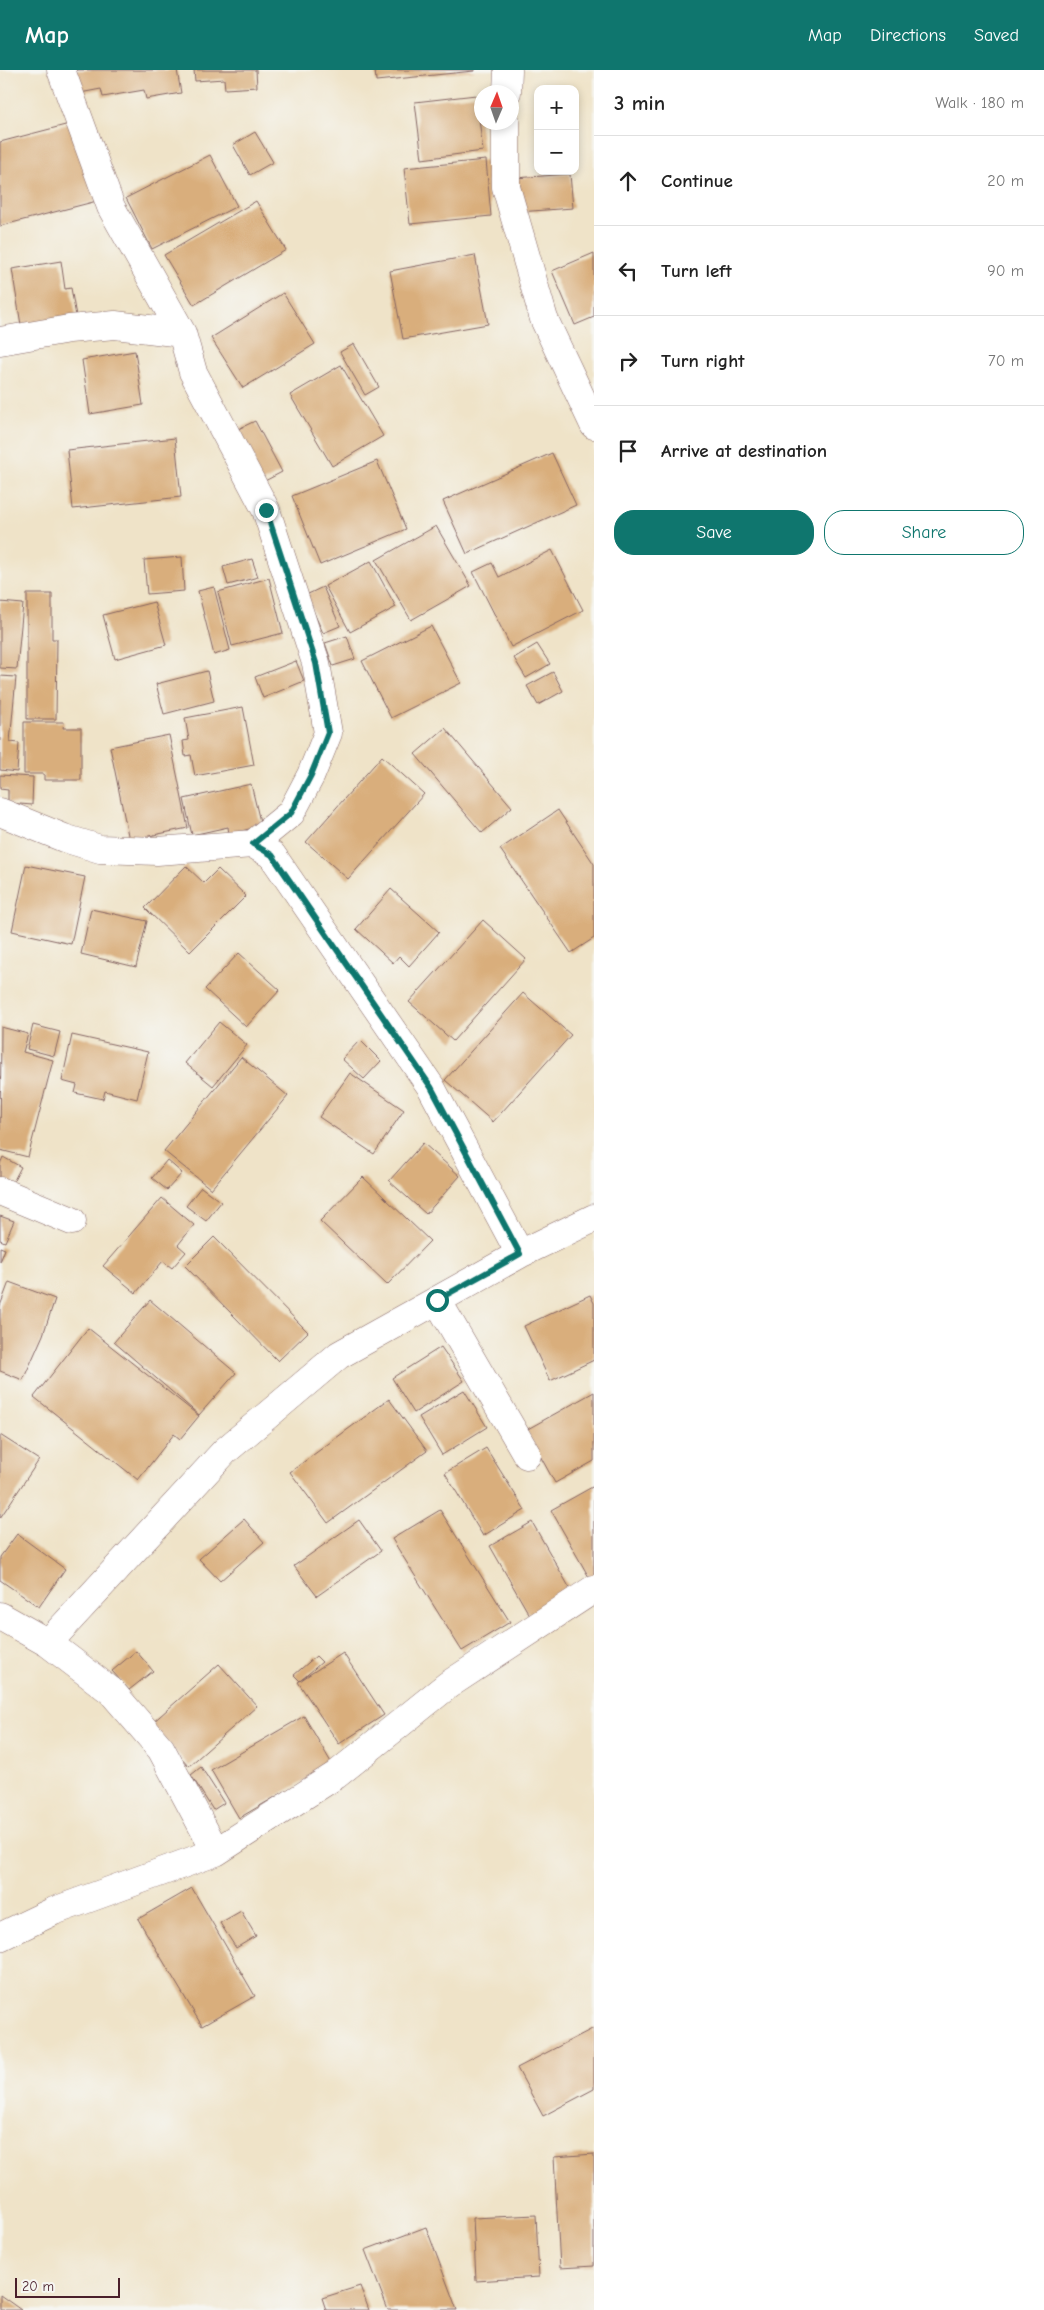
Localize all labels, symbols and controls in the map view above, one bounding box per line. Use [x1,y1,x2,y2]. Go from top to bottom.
text: Map [25,21,69,49]
text: Map [808,25,842,46]
text: Directions [870,25,946,46]
text: Saved [974,25,1019,46]
north arrow [474,85,519,130]
map controls [534,85,579,175]
button: + [534,85,579,130]
text: 3 min [614,91,665,115]
text: Walk · 180 m [935,94,1024,112]
button: − [534,130,579,175]
icon: ahead [614,167,642,195]
text: Continue [661,170,733,192]
text: 20 m [987,172,1024,190]
icon: left [614,257,642,285]
text: Turn left [661,260,732,282]
text: 90 m [987,262,1024,280]
icon: right [614,347,642,375]
text: Turn right [661,350,745,372]
text: 70 m [988,352,1024,370]
icon: arrive [614,437,642,465]
text: Arrive at destination [661,440,827,462]
route end [255,499,278,522]
button: Save [614,510,814,555]
button: Share [824,510,1024,555]
route start [426,1289,449,1312]
scale bar [15,2275,120,2298]
text: 20 m [22,2278,54,2295]

